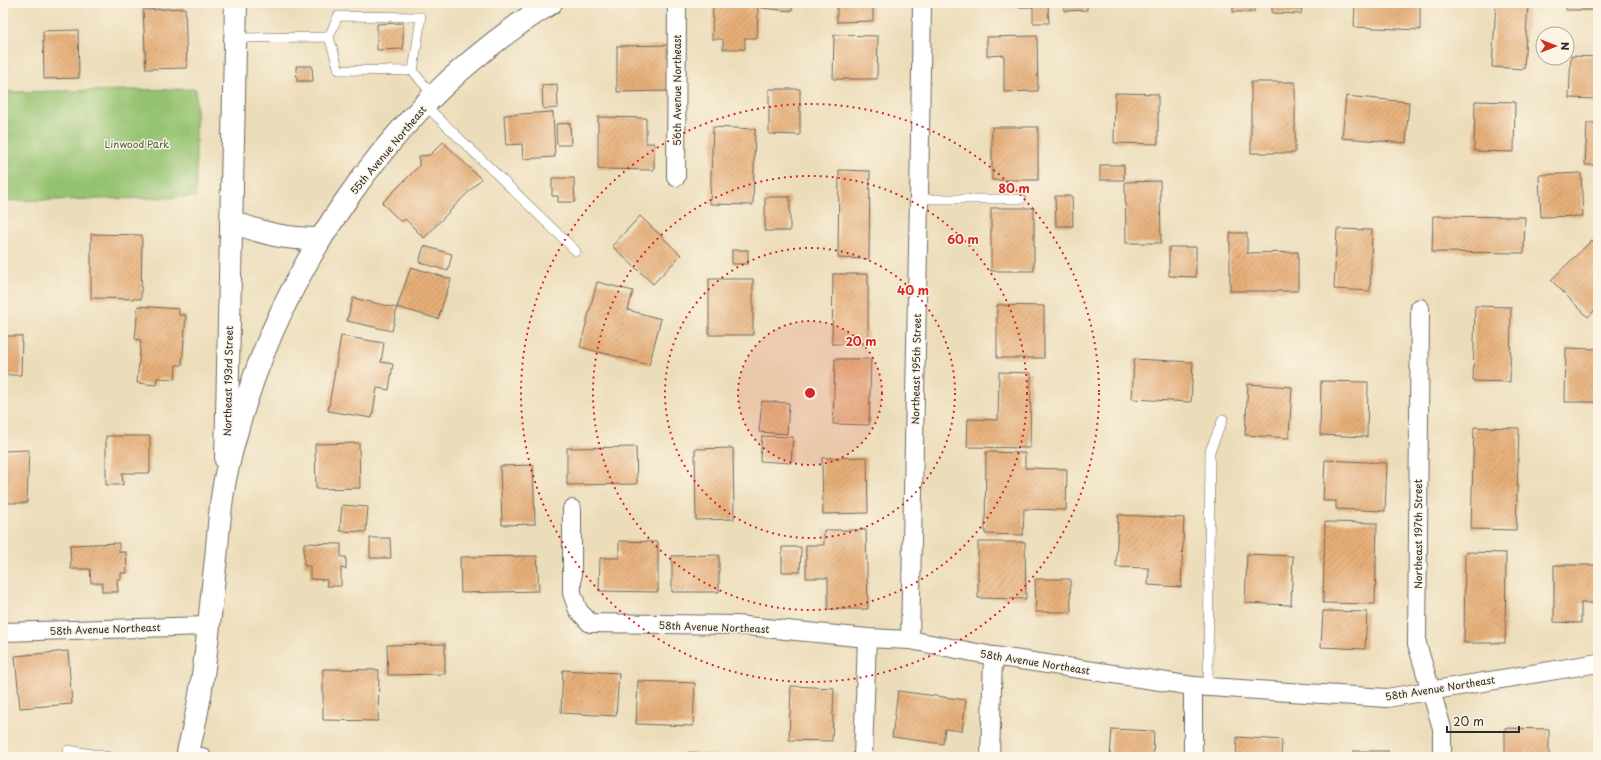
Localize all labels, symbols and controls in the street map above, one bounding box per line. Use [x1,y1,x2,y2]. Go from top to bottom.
north arrow [1535,26,1575,66]
street label: 56th Avenue Northeast [669,34,684,146]
text: N [1557,42,1574,51]
street label: 55th Avenue Northeast [346,102,429,197]
park label: Linwood Park [105,136,169,151]
text: 80 m [998,179,1030,197]
text: 60 m [947,230,979,248]
text: 40 m [897,281,929,299]
street label: Northeast 195th Street [907,313,924,425]
street label: Northeast 193rd Street [219,326,236,436]
text: 20 m [845,332,877,350]
centre of rings [803,386,817,400]
street label: Northeast 197th Street [1410,479,1425,589]
street label: 58th Avenue Northeast [658,617,770,636]
street label: 58th Avenue Northeast [49,619,161,638]
street label: 58th Avenue Northeast [979,645,1091,678]
street label: 58th Avenue Northeast [1384,671,1496,704]
scale bar [1447,708,1519,734]
text: 20 m [1453,712,1484,730]

